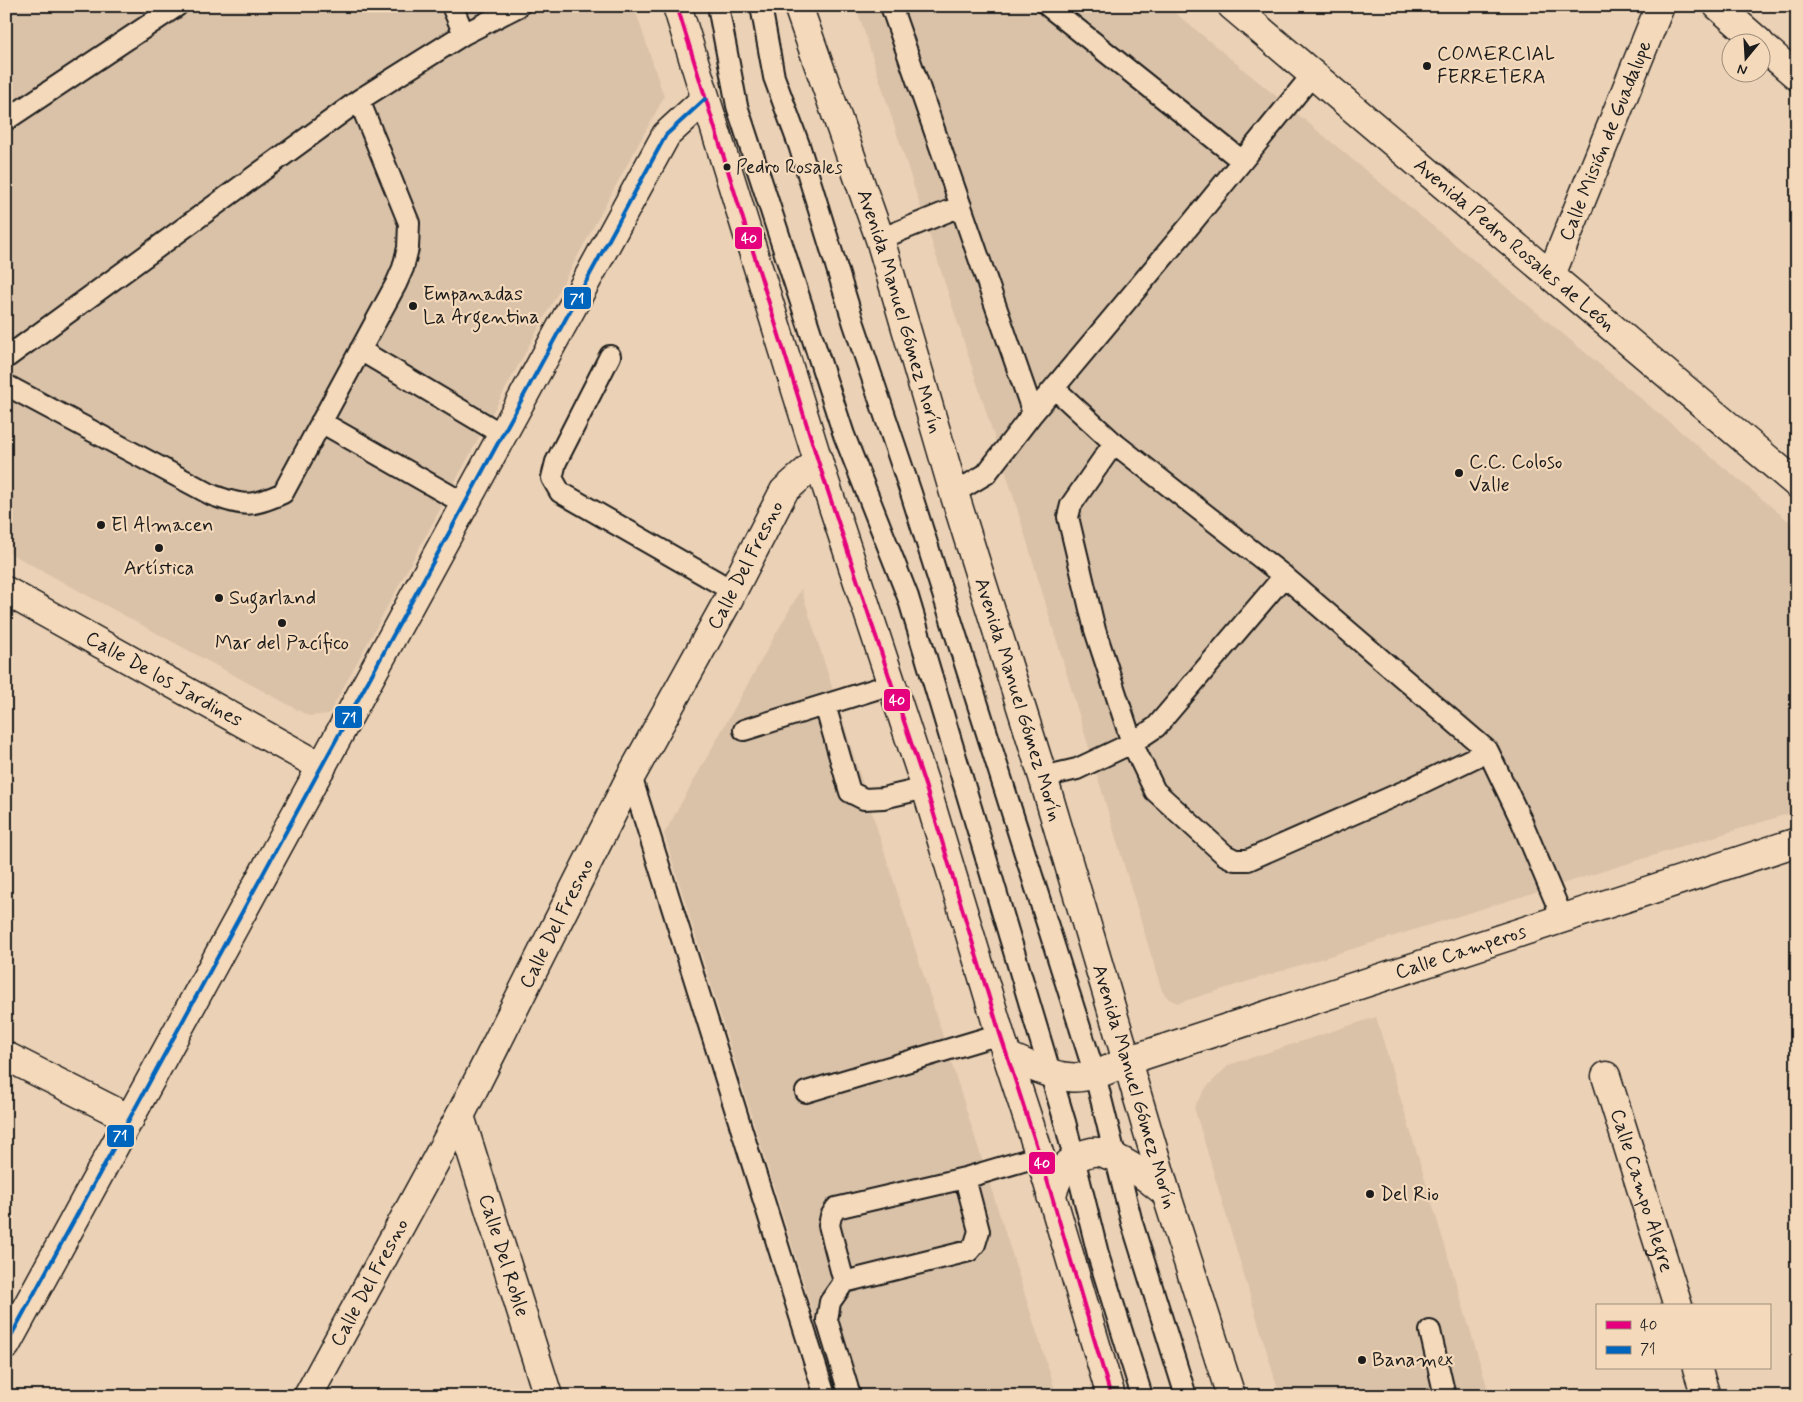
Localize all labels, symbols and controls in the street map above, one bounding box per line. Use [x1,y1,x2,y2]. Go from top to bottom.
north arrow [1720,32,1770,82]
street label: Calle Misión de Guadalupe [1553,36,1658,245]
place label: COMERCIAL FERRETERA [1437,41,1555,91]
text: N [1735,59,1750,79]
marker: COMERCIAL FERRETERA [1421,60,1433,72]
street label: Avenida Pedro Rosales de León [1408,152,1621,338]
place label: Pedro Rosales [736,155,844,180]
marker: Pedro Rosales [722,162,732,172]
street label: Avenida Manuel Gómez Morín [850,186,949,436]
line badge: 40 [734,226,763,250]
text: 40 [741,230,757,248]
place label: Empanadas La Argentina [423,281,540,333]
line badge: 71 [563,286,592,310]
text: 71 [570,290,584,308]
marker: Empanadas La Argentina [407,300,419,312]
place label: C.C. Coloso Valle [1469,449,1563,499]
marker: C.C. Coloso Valle [1453,467,1465,479]
street label: Calle Del Fresno [701,496,790,635]
place label: El Almacen [111,512,213,539]
marker: El Almacen [95,519,107,531]
marker: Artística [153,542,165,554]
place label: Artística [124,555,194,582]
street label: Avenida Manuel Gómez Morín [968,575,1069,825]
place label: Sugarland [229,585,316,614]
marker: Sugarland [213,592,225,604]
marker: Mar del Pacífico [276,617,288,629]
street label: Calle De los Jardines [81,624,248,734]
place label: Mar del Pacífico [215,630,349,657]
line badge: 40 [883,688,911,712]
text: 40 [889,692,905,710]
line badge: 71 [334,705,363,729]
text: 71 [342,709,356,727]
street label: Calle Del Fresno [513,854,601,993]
street label: Calle Camperos [1392,918,1530,986]
street label: Avenida Manuel Gómez Morín [1086,961,1184,1212]
street label: Calle Campo Alegre [1604,1105,1680,1276]
line badge: 71 [106,1124,135,1148]
text: 71 [113,1127,127,1145]
line badge: 40 [1028,1151,1056,1175]
text: 40 [1034,1155,1050,1173]
place label: Del Rio [1380,1181,1439,1208]
marker: Del Rio [1364,1188,1376,1200]
street label: Calle Del Roble [472,1191,536,1320]
street label: Calle Del Fresno [324,1214,415,1351]
legend [1596,1304,1770,1370]
text: 40 [1640,1316,1657,1336]
text: 71 [1640,1340,1656,1360]
place label: Banamex [1372,1347,1453,1374]
marker: Banamex [1356,1354,1368,1366]

